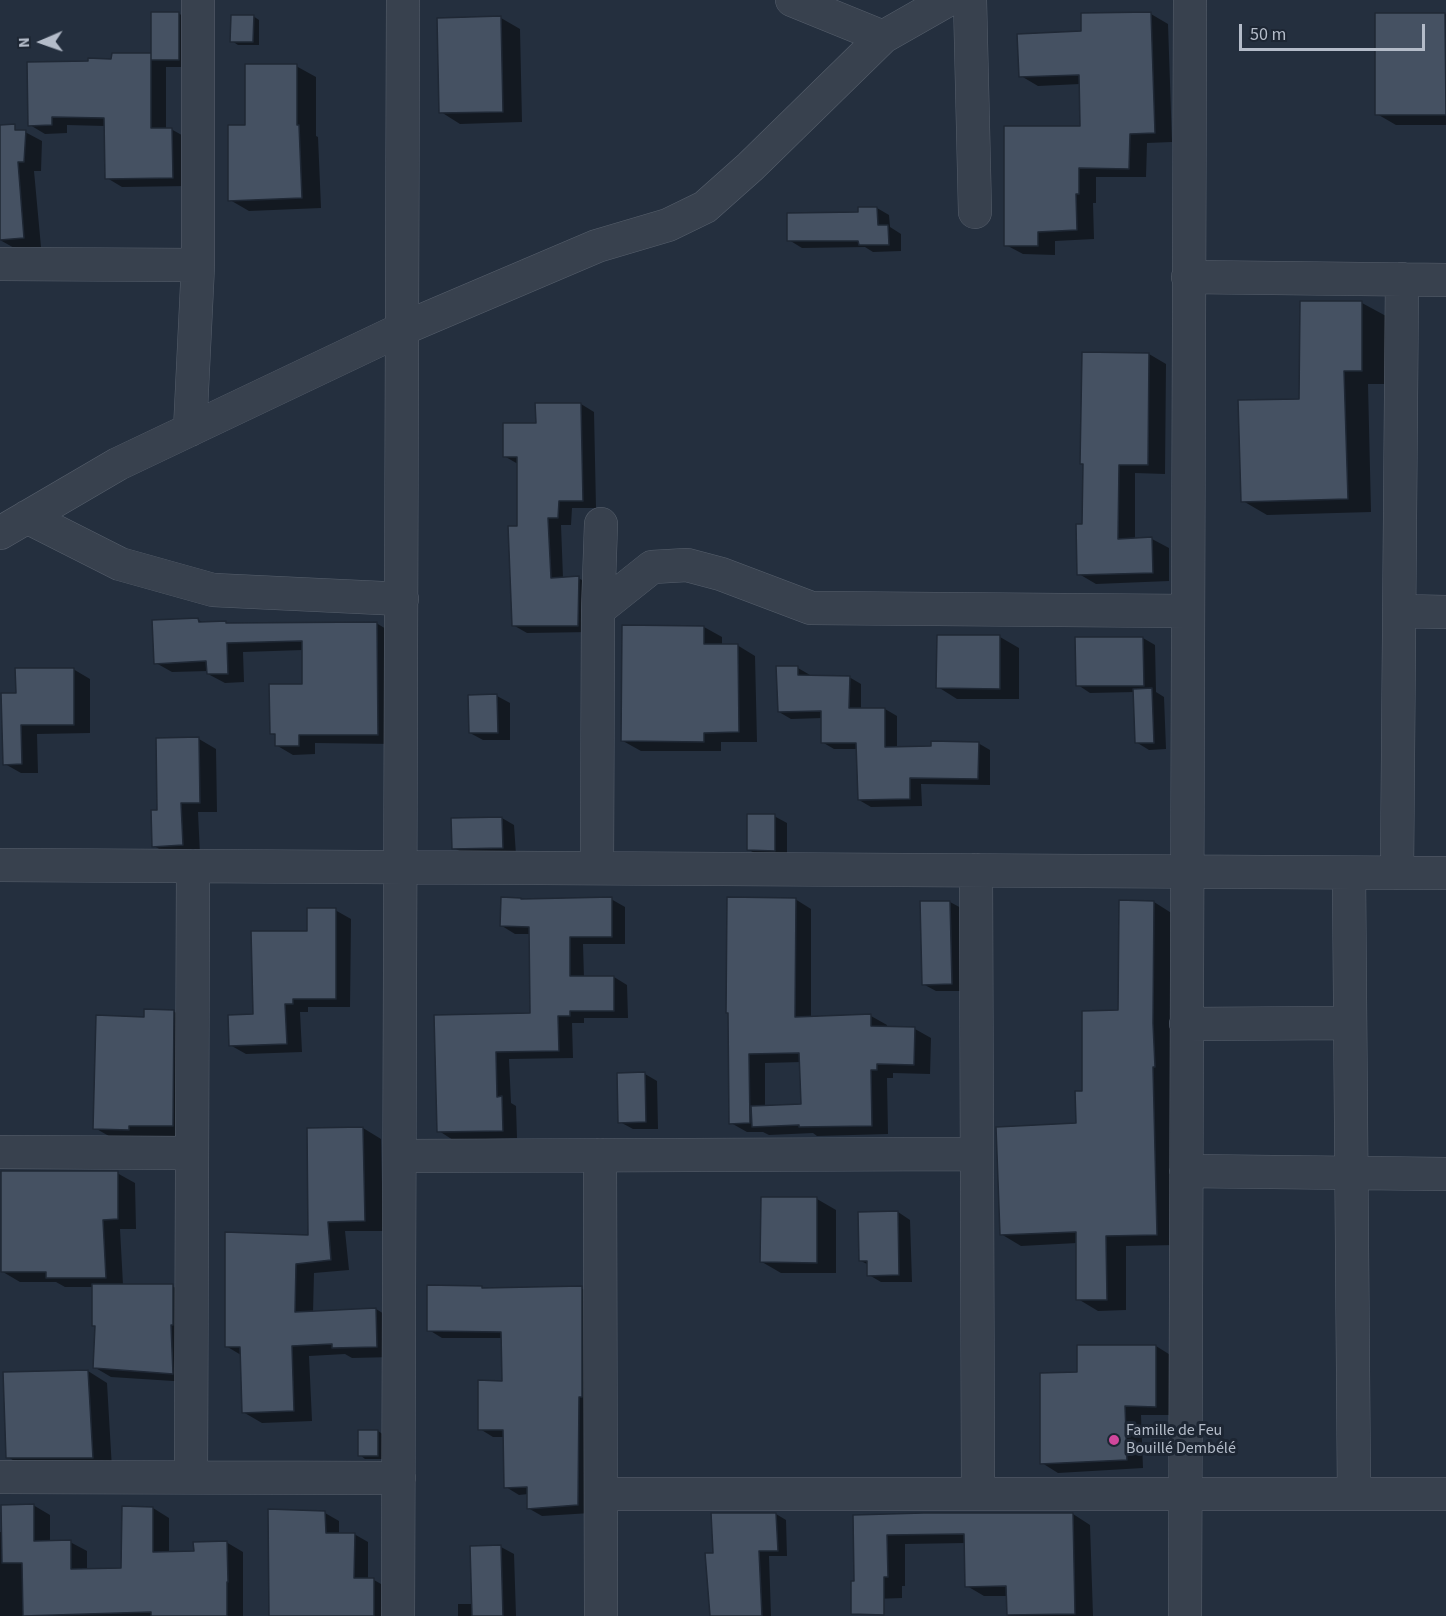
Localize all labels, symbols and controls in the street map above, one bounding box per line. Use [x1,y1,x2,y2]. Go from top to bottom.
north arrow [12,12,72,72]
scale bar [1242,12,1428,50]
text: 50 m [1250,22,1286,47]
text: N [13,37,35,48]
place label: Famille de Feu Bouillé Dembélé [1126,1421,1236,1459]
marker: Famille de Feu Bouillé Dembélé [1107,1433,1121,1447]

